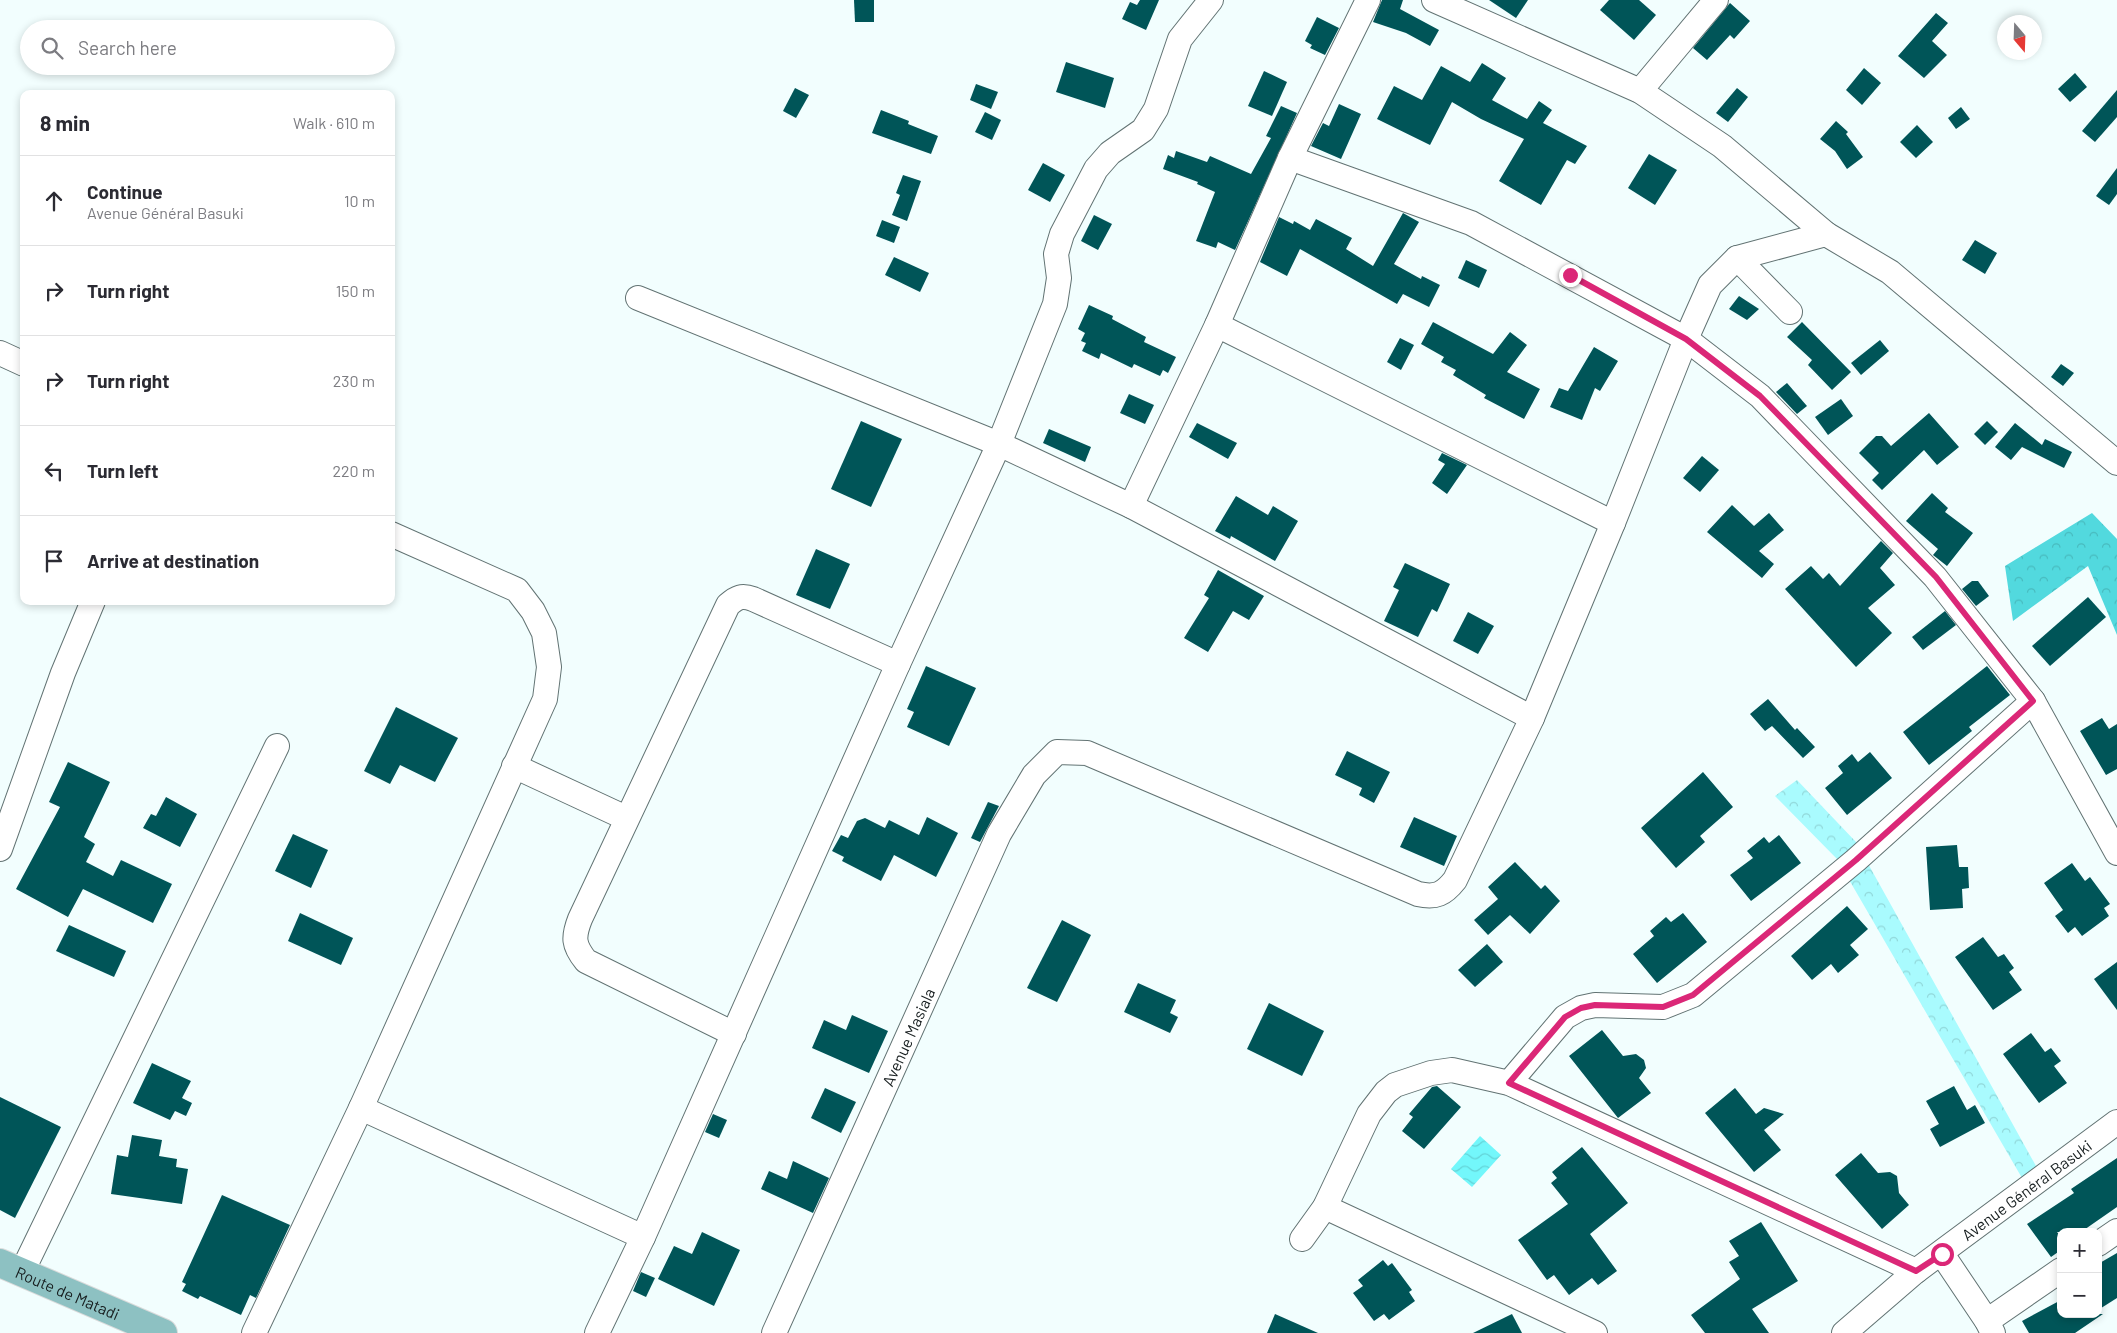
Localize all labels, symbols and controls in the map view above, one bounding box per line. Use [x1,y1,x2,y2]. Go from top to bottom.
north arrow [1997,15,2042,60]
search box [20,20,395,75]
icon: search [38,34,66,62]
text: Search here [78,36,177,59]
text: 8 min [40,110,90,135]
text: Walk · 610 m [293,113,375,132]
text: Continue [87,180,163,203]
icon: ahead [40,187,68,215]
text: 10 m [344,191,375,210]
text: Avenue Général Basuki [87,203,244,222]
route end [1559,264,1582,287]
icon: right [40,277,68,305]
text: Turn right [87,279,169,302]
text: 150 m [336,281,375,300]
icon: right [40,367,68,395]
text: Turn right [87,369,169,392]
text: 230 m [333,371,375,390]
icon: left [40,457,68,485]
text: Turn left [87,459,158,482]
text: 220 m [332,461,375,480]
icon: arrive [40,547,68,575]
text: Arrive at destination [87,549,259,572]
street label: Avenue Masiala [877,985,938,1089]
street label: Avenue Général Basuki [1957,1135,2095,1244]
map controls [2057,1228,2102,1318]
button: + [2057,1228,2102,1273]
route start [1931,1243,1954,1266]
street label: Route de Matadi [13,1262,123,1323]
button: − [2057,1273,2102,1318]

